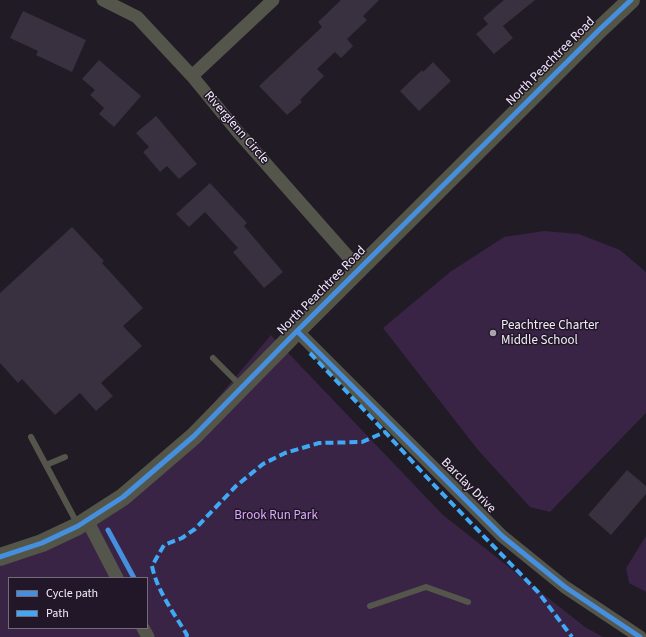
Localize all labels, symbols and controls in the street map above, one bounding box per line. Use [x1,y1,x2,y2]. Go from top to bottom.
street label: North Peachtree Road [503,14,599,110]
street label: Riverglenn Circle [200,88,272,168]
street label: North Peachtree Road [274,243,370,339]
place label: Peachtree Charter Middle School [501,318,599,349]
marker: Peachtree Charter Middle School [488,328,498,338]
street label: Barclay Drive [437,455,499,517]
park label: Brook Run Park [234,508,318,524]
legend [8,577,148,629]
text: Cycle path [46,585,98,602]
text: Path [46,605,69,622]

